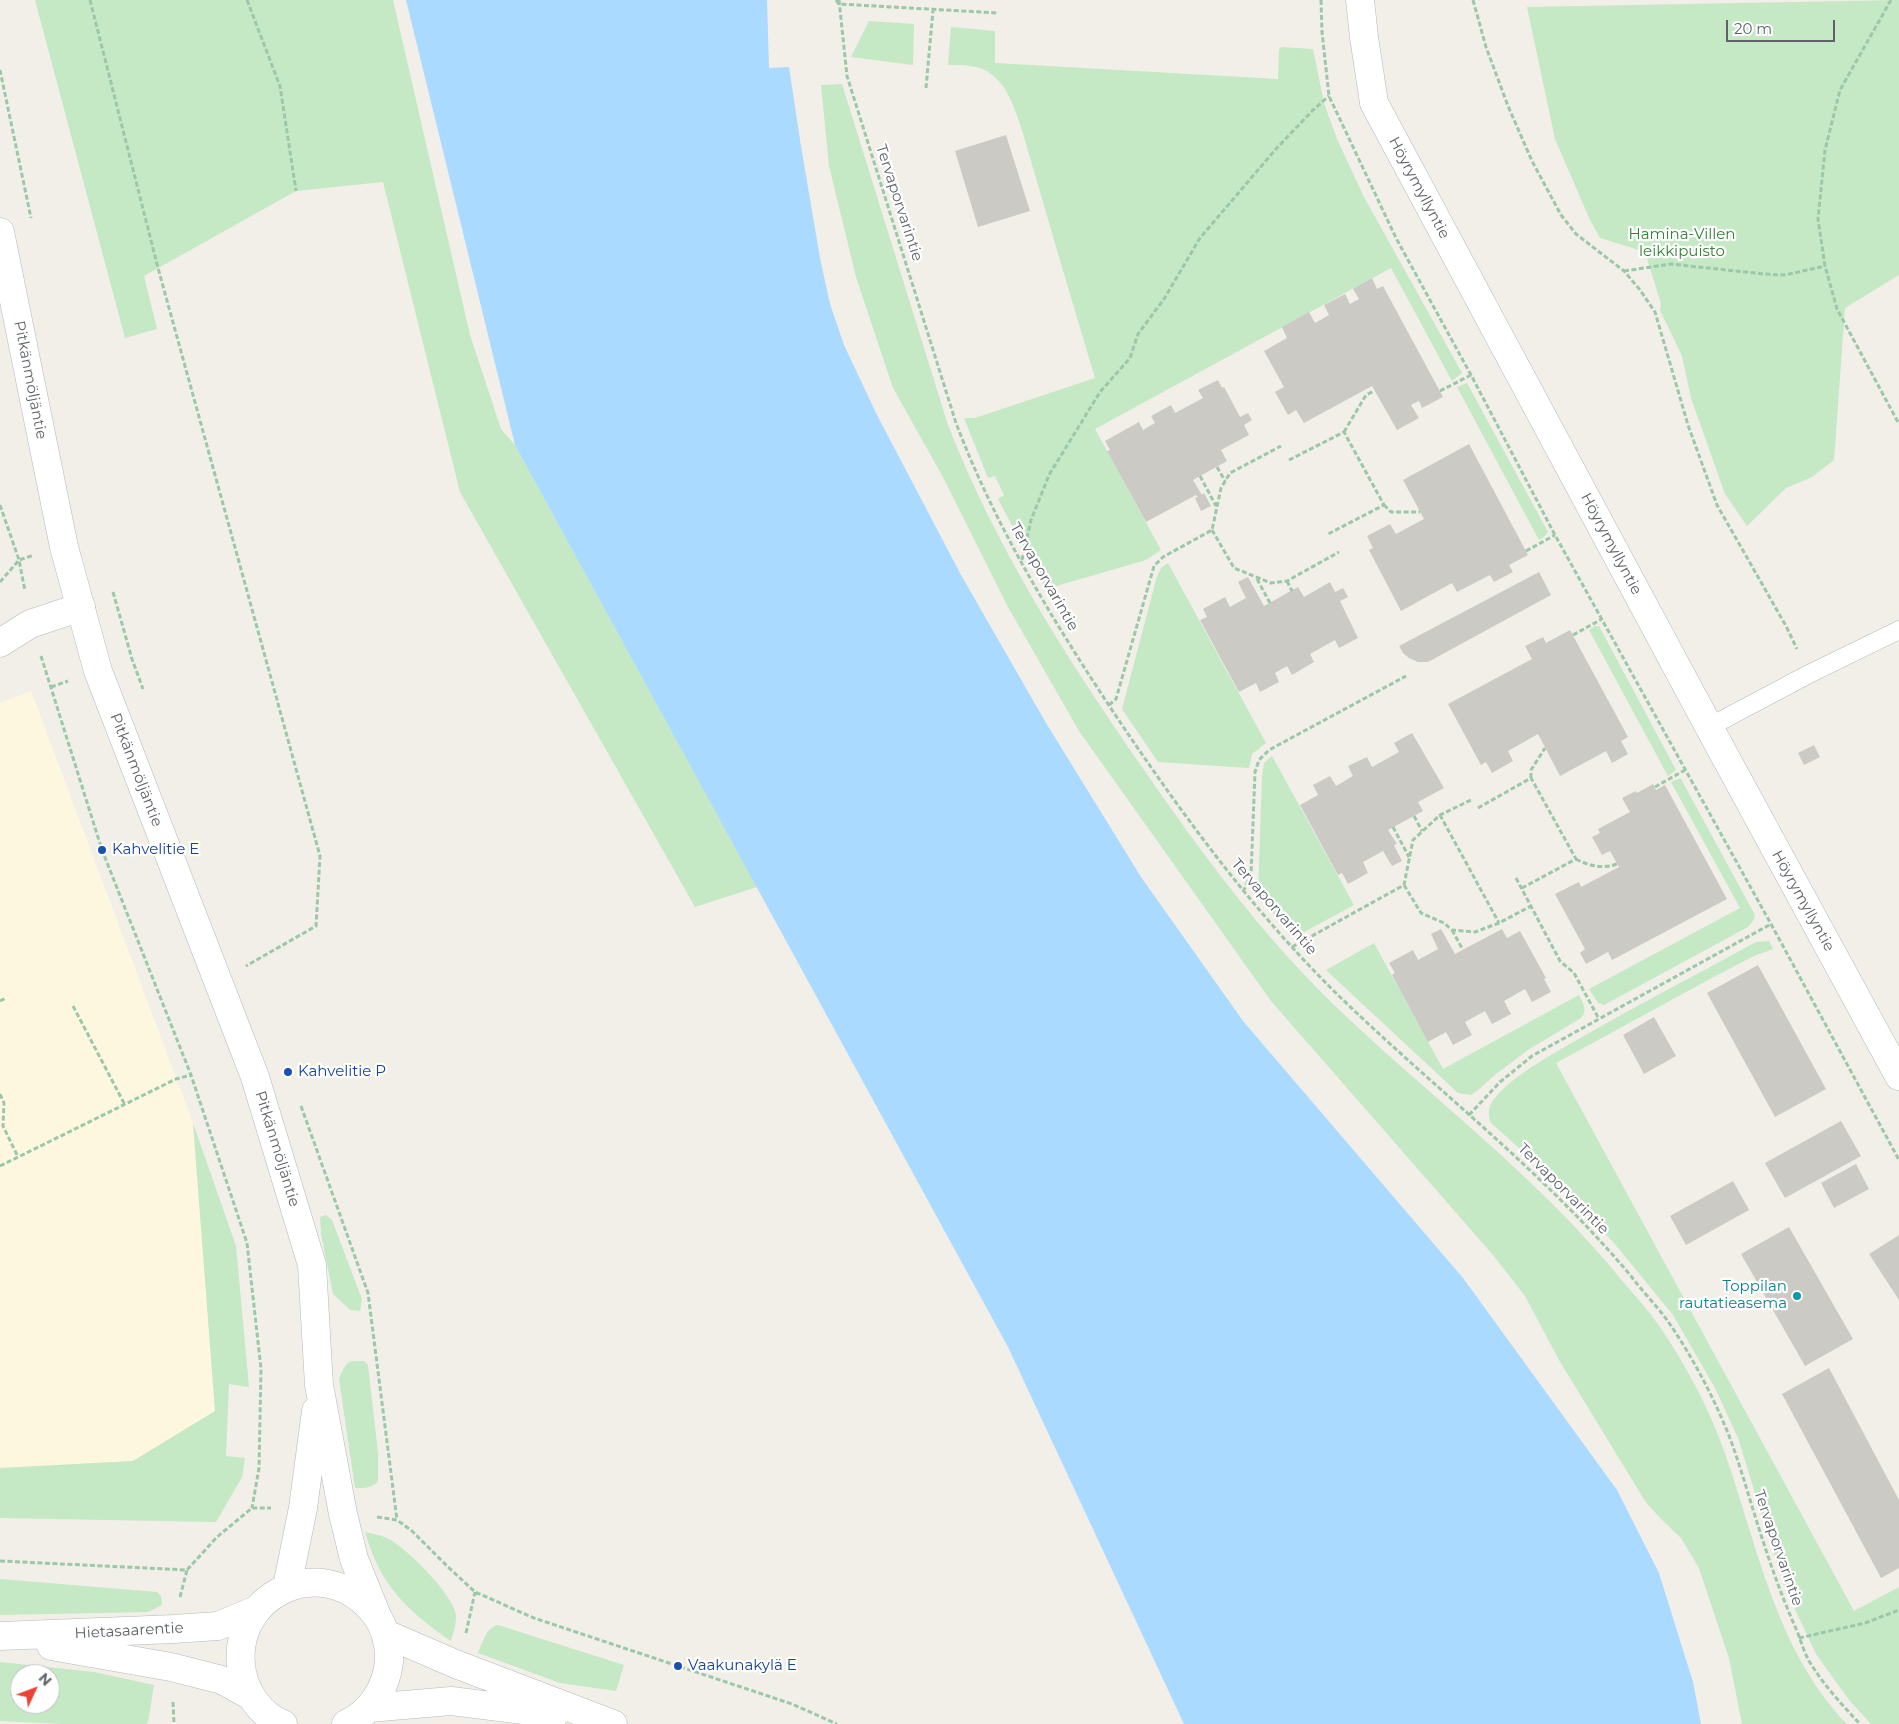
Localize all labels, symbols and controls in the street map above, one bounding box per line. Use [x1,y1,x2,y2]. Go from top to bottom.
scale bar [1729,10,1838,42]
text: 20 m [1734,19,1772,38]
street label: Höyrymyllyntie [1385,134,1453,242]
street label: Tervaporvarintie [872,142,926,264]
park label: Hamina-Villen leikkipuisto [1629,226,1735,261]
street label: Pitkänmöljäntie [10,319,50,441]
street label: Höyrymyllyntie [1577,490,1645,598]
street label: Tervaporvarintie [1006,520,1082,634]
street label: Pitkänmöljäntie [106,711,166,829]
place label: Kahvelitie E [112,841,199,859]
marker: Kahvelitie E [96,844,108,856]
street label: Höyrymyllyntie [1768,847,1838,955]
street label: Tervaporvarintie [1227,855,1321,959]
place label: Kahvelitie P [298,1063,386,1081]
marker: Kahvelitie P [282,1066,294,1078]
street label: Pitkänmöljäntie [251,1089,303,1209]
street label: Tervaporvarintie [1514,1140,1612,1238]
place label: Toppilan rautatieasema [1679,1278,1787,1313]
marker: Toppilan rautatieasema [1791,1290,1803,1302]
street label: Tervaporvarintie [1750,1488,1806,1608]
street label: Hietasaarentie [74,1619,184,1643]
place label: Vaakunakylä E [688,1657,797,1675]
marker: Vaakunakylä E [672,1660,684,1672]
north arrow [10,1664,60,1714]
text: N [35,1669,56,1690]

